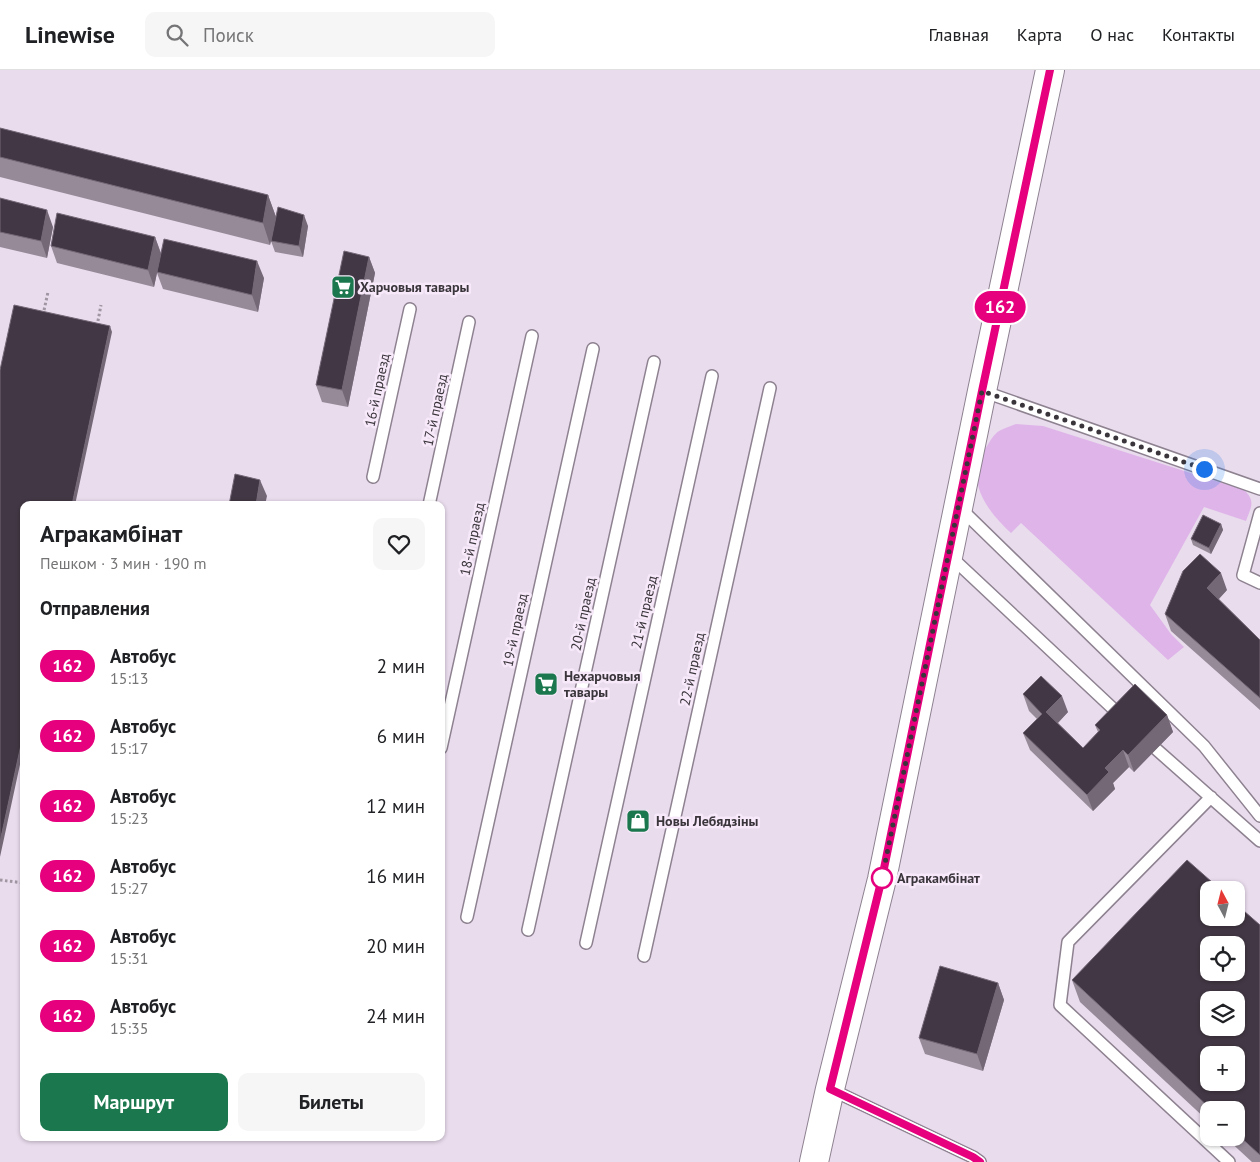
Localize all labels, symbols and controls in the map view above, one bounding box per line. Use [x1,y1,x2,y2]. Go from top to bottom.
search box [145,12,495,57]
text: Linewise [25,19,115,50]
icon: search [163,21,191,49]
text: Поиск [203,23,254,47]
text: Главная [928,23,989,46]
text: Карта [1017,23,1062,46]
text: О нас [1090,23,1134,46]
text: Контакты [1162,23,1235,46]
supermarket icon: Харчовыя тавары [330,274,356,300]
place label: Харчовыя тавары [360,278,470,296]
line badge: 162 [971,291,1029,323]
text: 162 [985,295,1015,318]
street label: 16-й праезд [360,351,394,428]
street label: 17-й праезд [419,372,452,448]
your location [1192,457,1217,482]
street label: 18-й праезд [455,500,489,577]
text: Агракамбінат [40,518,182,549]
button: heart [373,518,425,570]
text: Пешком · 3 мин · 190 m [40,553,207,573]
street label: 21-й праезд [627,573,661,650]
street label: 20-й праезд [566,575,600,652]
street label: 19-й праезд [498,591,532,668]
text: Отправления [40,596,150,620]
street label: 22-й праезд [675,630,709,707]
text: Автобус [110,644,176,668]
text: 162 [52,654,83,677]
text: 2 мин [377,654,425,678]
place label: Нехарчовыя тавары [564,667,640,701]
text: 15:13 [110,668,148,688]
supermarket icon: Нехарчовыя тавары [533,671,559,697]
text: Автобус [110,714,176,738]
text: 162 [52,724,83,747]
text: 6 мин [377,724,425,748]
text: 15:17 [110,738,148,758]
text: Автобус [110,784,176,808]
text: 162 [52,794,83,817]
text: 12 мин [366,794,425,818]
text: 15:23 [110,808,148,828]
shop icon: Новы Лебядзіны [625,808,651,834]
place label: Новы Лебядзіны [656,812,759,830]
text: Автобус [110,854,176,878]
text: 162 [52,864,83,887]
text: 16 мин [366,864,425,888]
marker: Агракамбінат [871,867,893,889]
place label: Агракамбінат [897,869,980,887]
text: 15:27 [110,878,148,898]
north arrow [1200,881,1245,926]
map controls [1200,881,1245,1146]
text: Автобус [110,924,176,948]
text: 162 [52,934,83,957]
text: 20 мин [366,934,425,958]
button: locate [1200,936,1245,981]
text: 15:31 [110,948,148,968]
button: layers [1200,991,1245,1036]
text: Автобус [110,994,176,1018]
text: 162 [52,1004,83,1027]
text: 24 мин [366,1004,425,1028]
text: 15:35 [110,1018,148,1038]
button: + [1200,1046,1245,1091]
button: Маршрут [40,1073,228,1131]
button: Билеты [238,1073,425,1131]
button: − [1200,1101,1245,1146]

